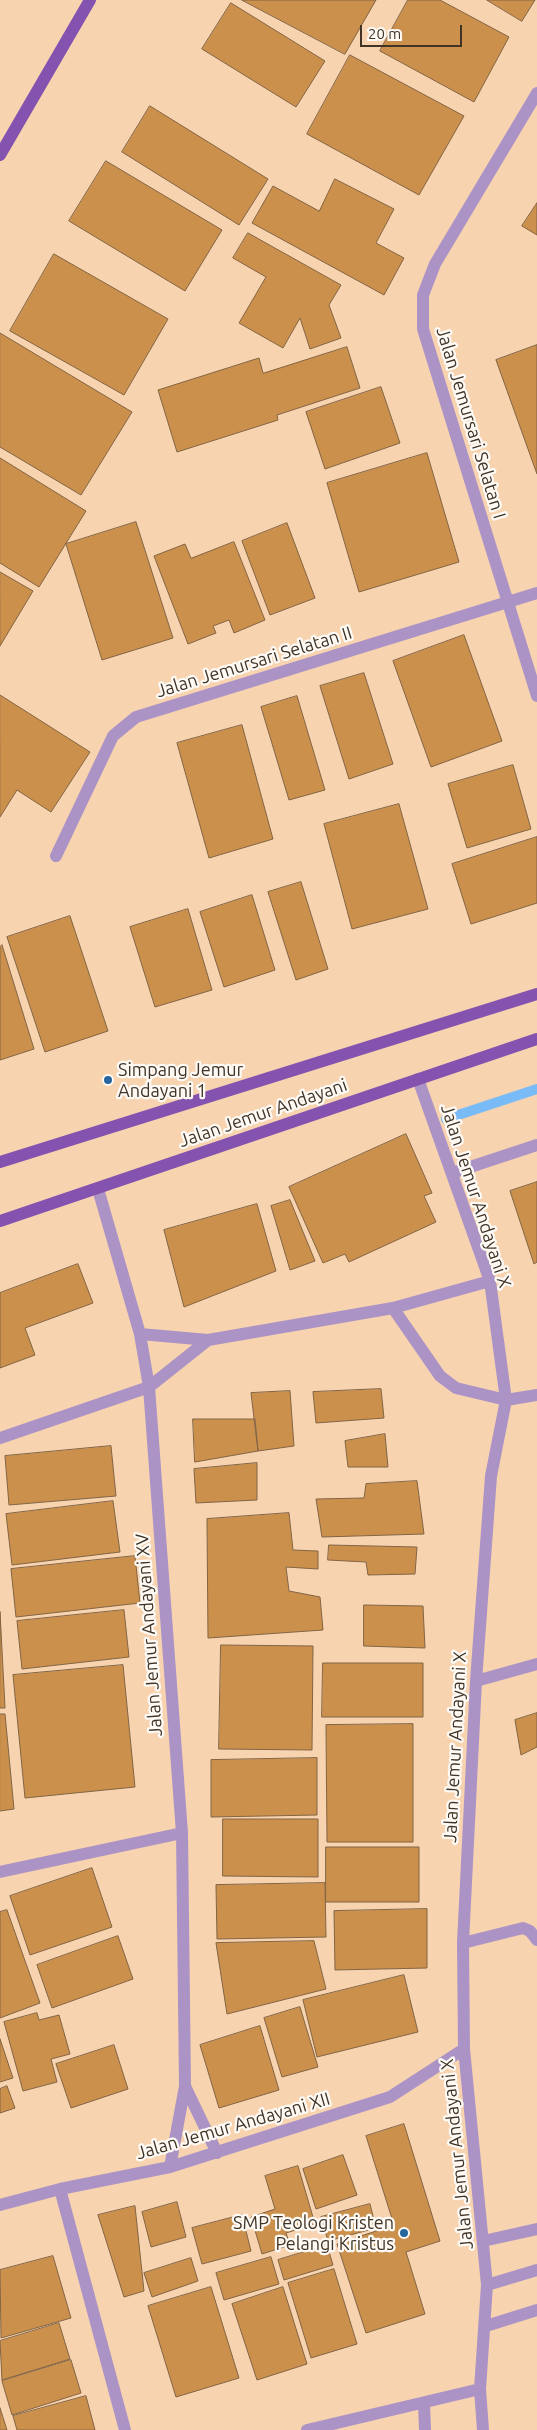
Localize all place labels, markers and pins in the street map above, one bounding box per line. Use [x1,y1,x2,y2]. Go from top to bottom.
place label: Simpang Jemur Andayani 1 [118,1059,243,1102]
marker: Simpang Jemur Andayani 1 [102,1074,114,1086]
place label: SMP Teologi Kristen Pelangi Kristus [233,2212,394,2254]
marker: SMP Teologi Kristen Pelangi Kristus [398,2227,410,2239]

